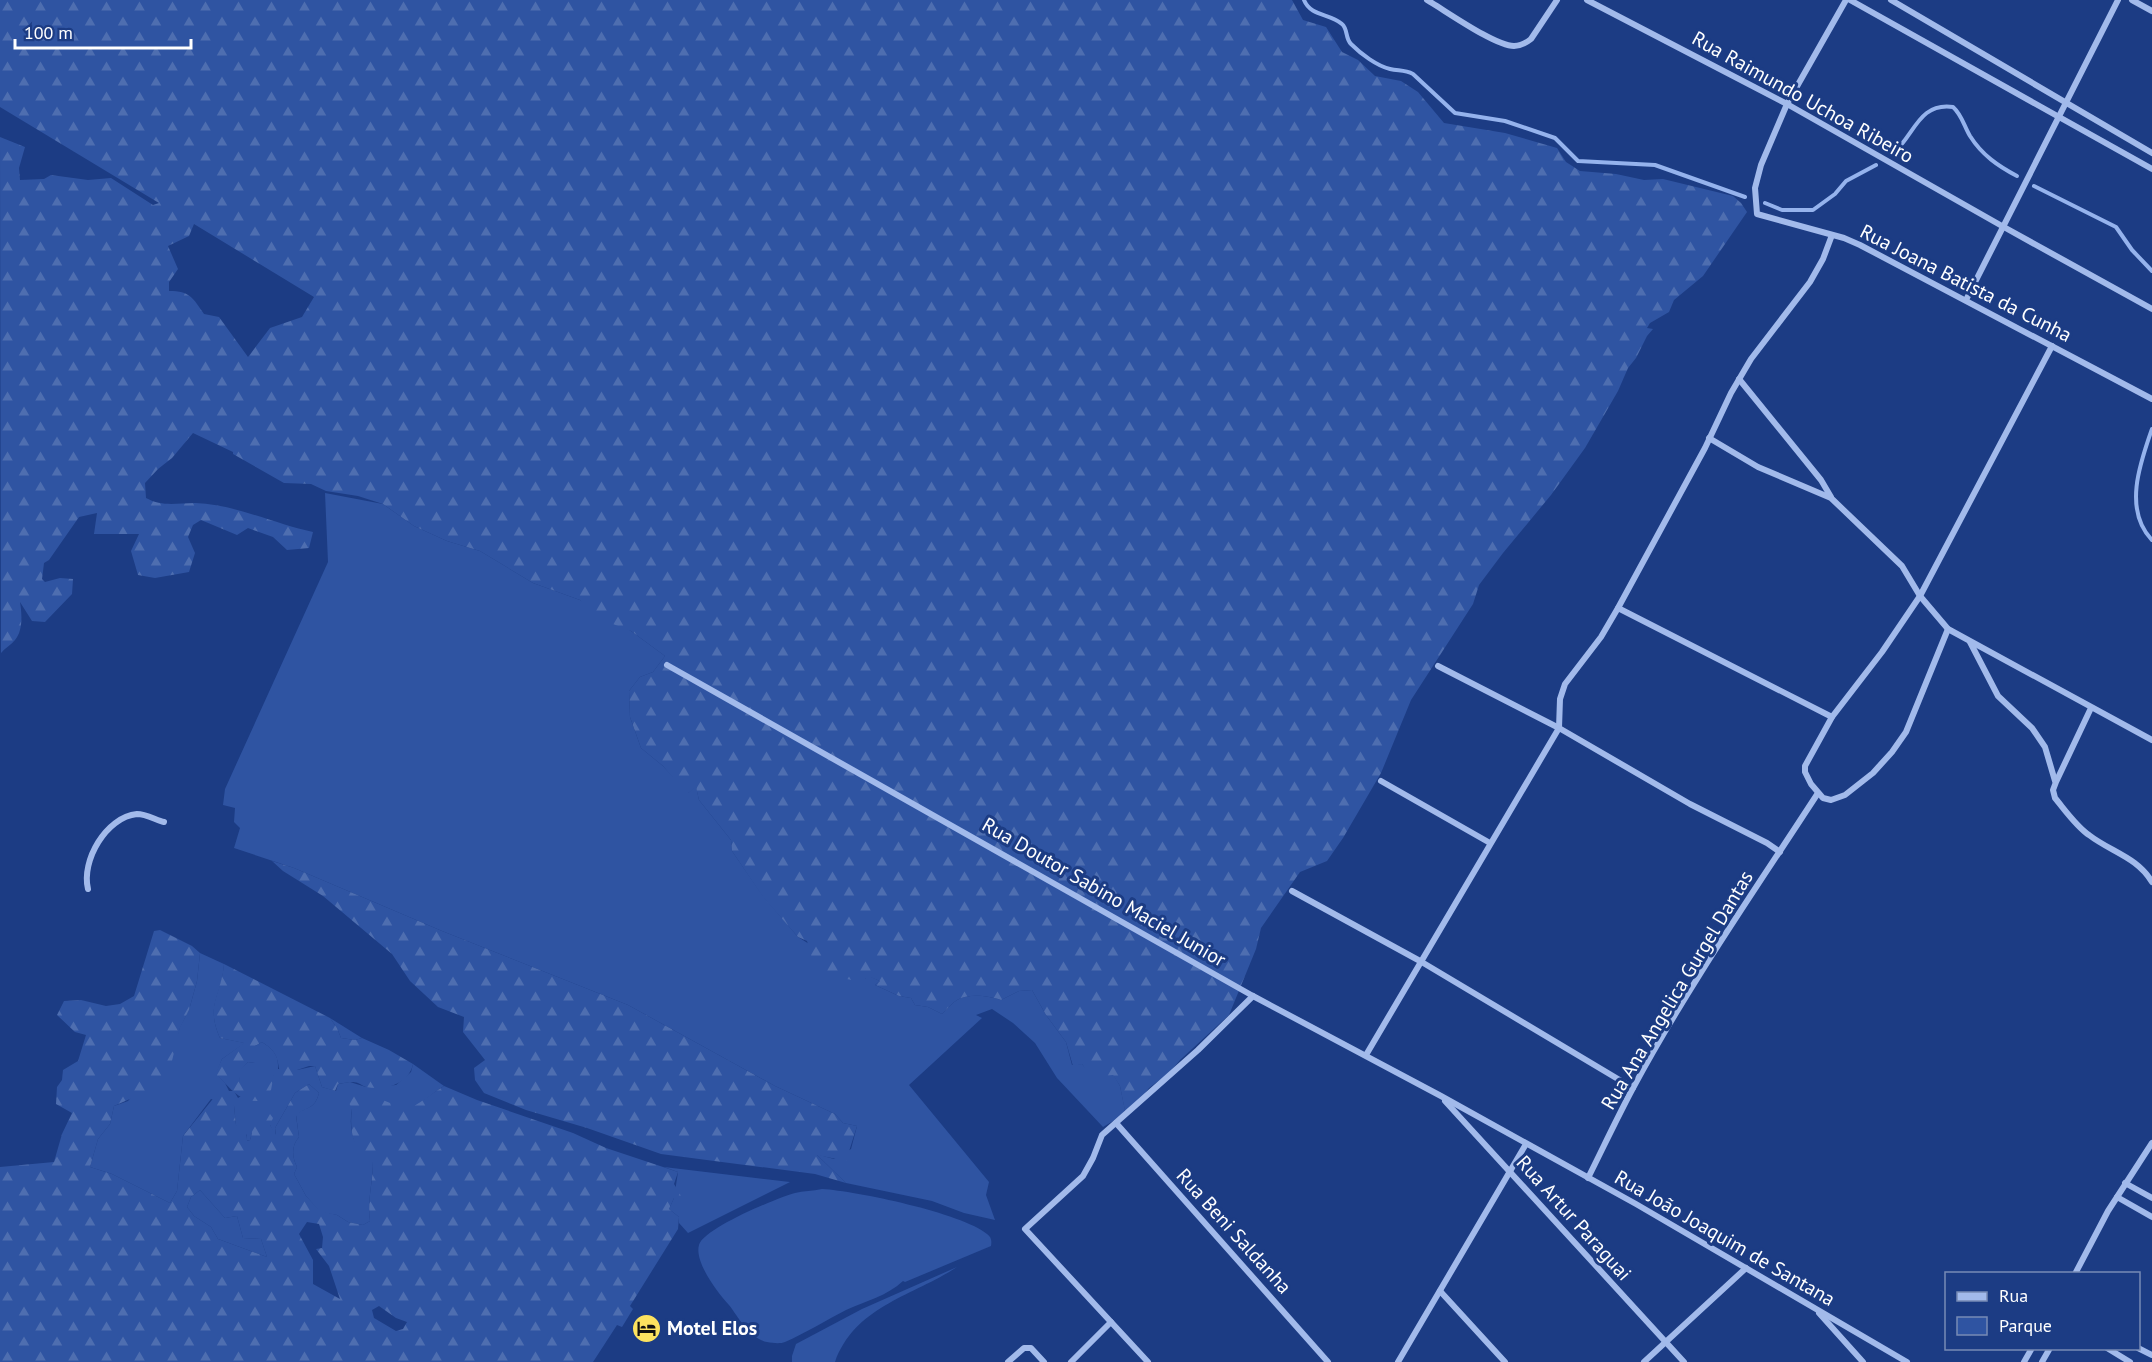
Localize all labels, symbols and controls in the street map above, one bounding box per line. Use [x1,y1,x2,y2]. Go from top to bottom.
scale bar [15,12,190,50]
text: 100 m [24,21,73,44]
street label: Rua Raimundo Uchoa Ribeiro [1688,25,1918,169]
street label: Rua Joana Batista da Cunha [1856,218,2076,348]
street label: Rua Doutor Sabino Maciel Junior [977,811,1231,973]
street label: Rua Ana Angelica Gurgel Dantas [1595,866,1759,1114]
street label: Rua Artur Paraguai [1511,1150,1637,1286]
street label: Rua Beni Saldanha [1171,1163,1297,1299]
street label: Rua João Joaquim de Santana [1610,1164,1840,1312]
legend [1945,1272,2140,1350]
text: Rua [1999,1284,2028,1307]
hotel icon: Motel Elos [630,1312,662,1344]
text: Parque [1999,1314,2052,1337]
place label: Motel Elos [667,1315,757,1341]

